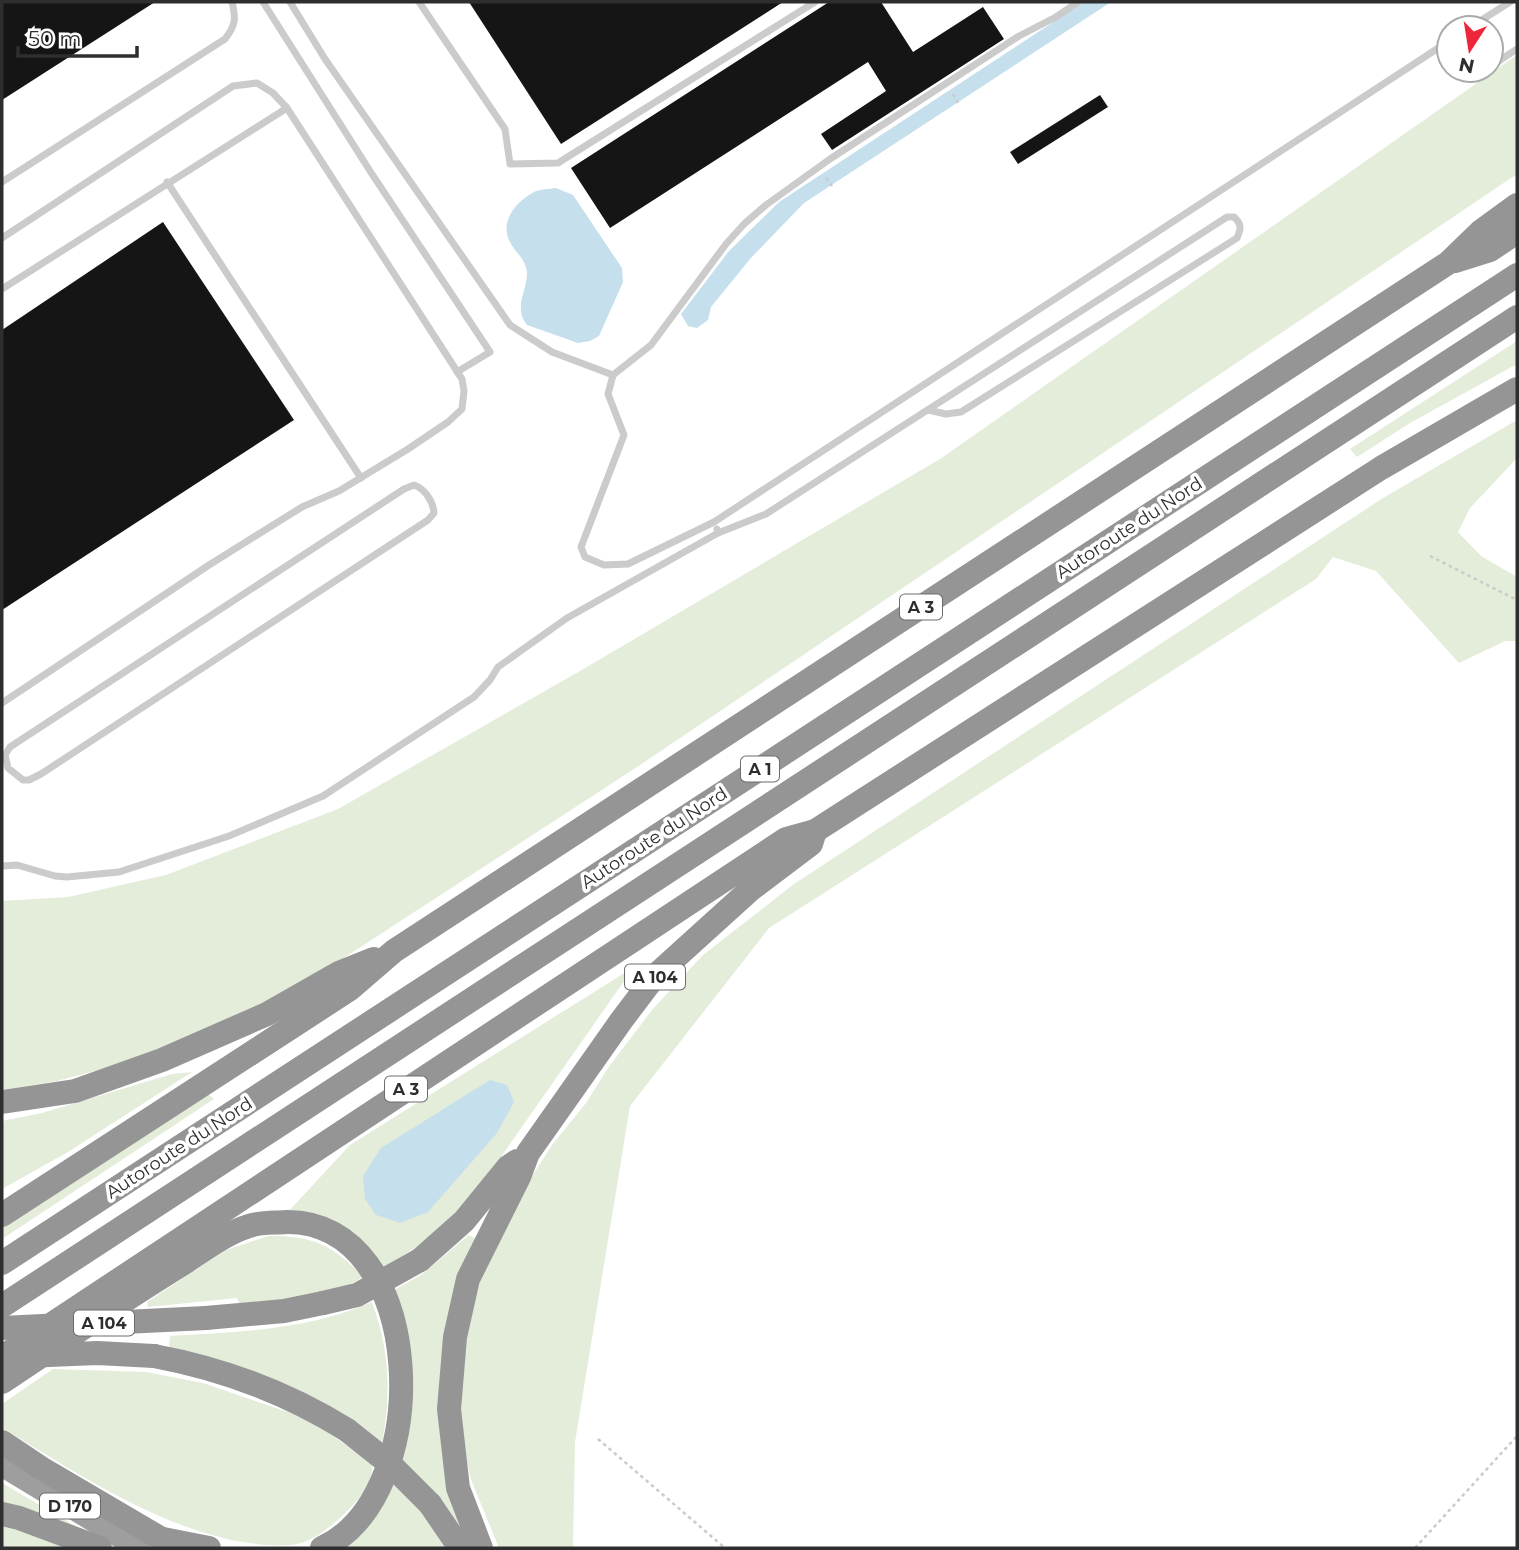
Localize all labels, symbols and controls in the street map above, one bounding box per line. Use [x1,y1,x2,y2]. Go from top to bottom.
scale bar [18,14,136,58]
north arrow [1435,14,1505,84]
text: 50 m [28,26,82,51]
text: N [1457,52,1476,78]
street label: Autoroute du Nord [1052,472,1206,584]
road number: A 3 [900,594,942,620]
road number: A 1 [741,756,779,782]
street label: Autoroute du Nord [577,782,731,894]
road number: A 104 [625,965,685,990]
road number: A 3 [385,1077,427,1102]
street label: Autoroute du Nord [102,1092,256,1204]
road number: A 104 [74,1310,134,1336]
road number: D 170 [40,1494,100,1518]

